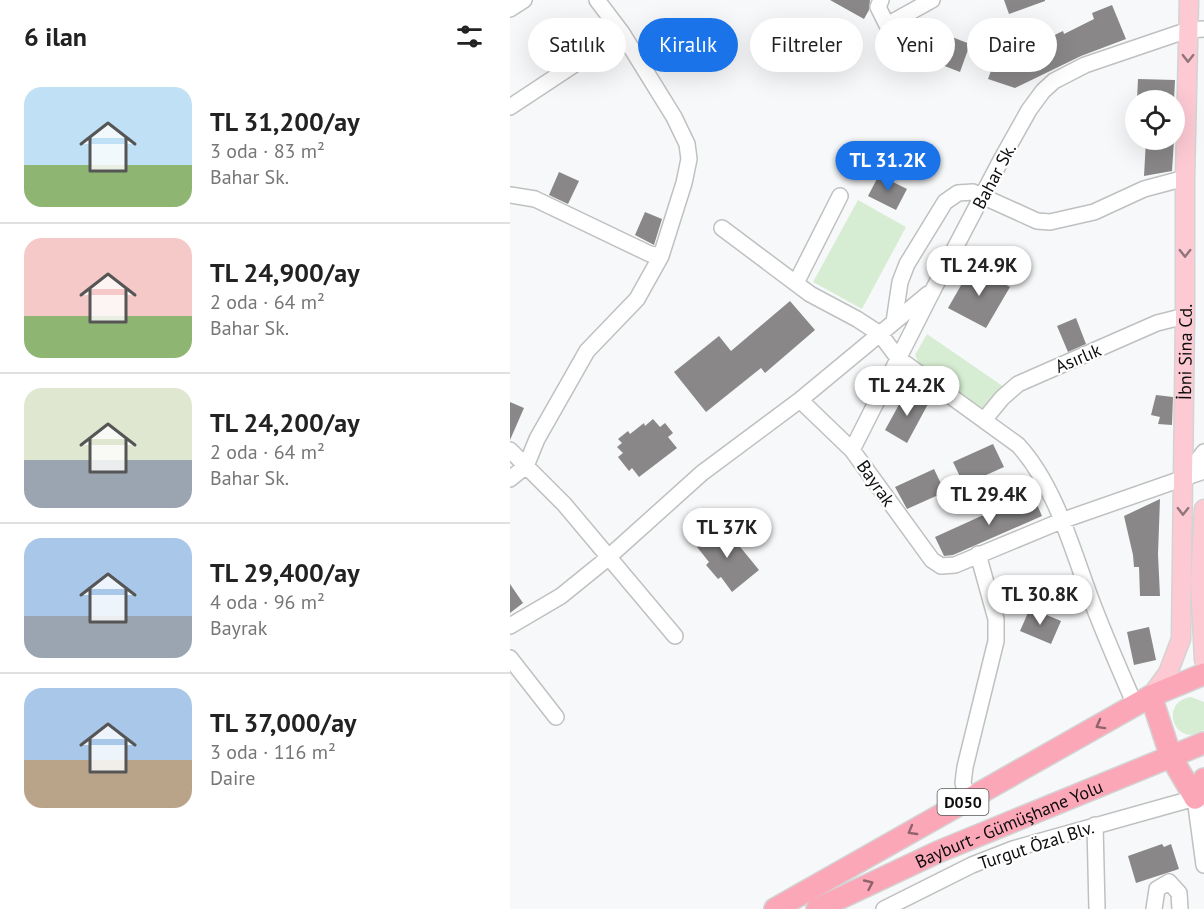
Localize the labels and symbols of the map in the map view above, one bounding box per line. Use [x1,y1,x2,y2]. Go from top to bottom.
one-way arrow [1181,54,1194,63]
street label: Bahar Sk. [967,139,1021,213]
pin: TL 31.2K [826,141,950,192]
pin: TL 24.9K [917,246,1041,297]
one-way arrow [1179,249,1191,258]
street label: İbni Sina Cd. [1172,304,1197,400]
street label: Asırlık [1052,338,1105,378]
pin: TL 24.2K [845,366,969,417]
street label: Bayrak [852,455,900,511]
pin: TL 29.4K [927,475,1051,526]
one-way arrow [1177,507,1189,516]
pin: TL 37K [678,508,776,559]
pin: TL 30.8K [978,575,1102,626]
one-way arrow [1096,717,1106,729]
street label: Bayburt - Gümüşhane Yolu [911,774,1106,873]
road number: D050 [938,789,988,815]
street label: Turgut Özal Blv. [975,816,1097,874]
one-way arrow [908,824,918,835]
one-way arrow [863,879,874,891]

